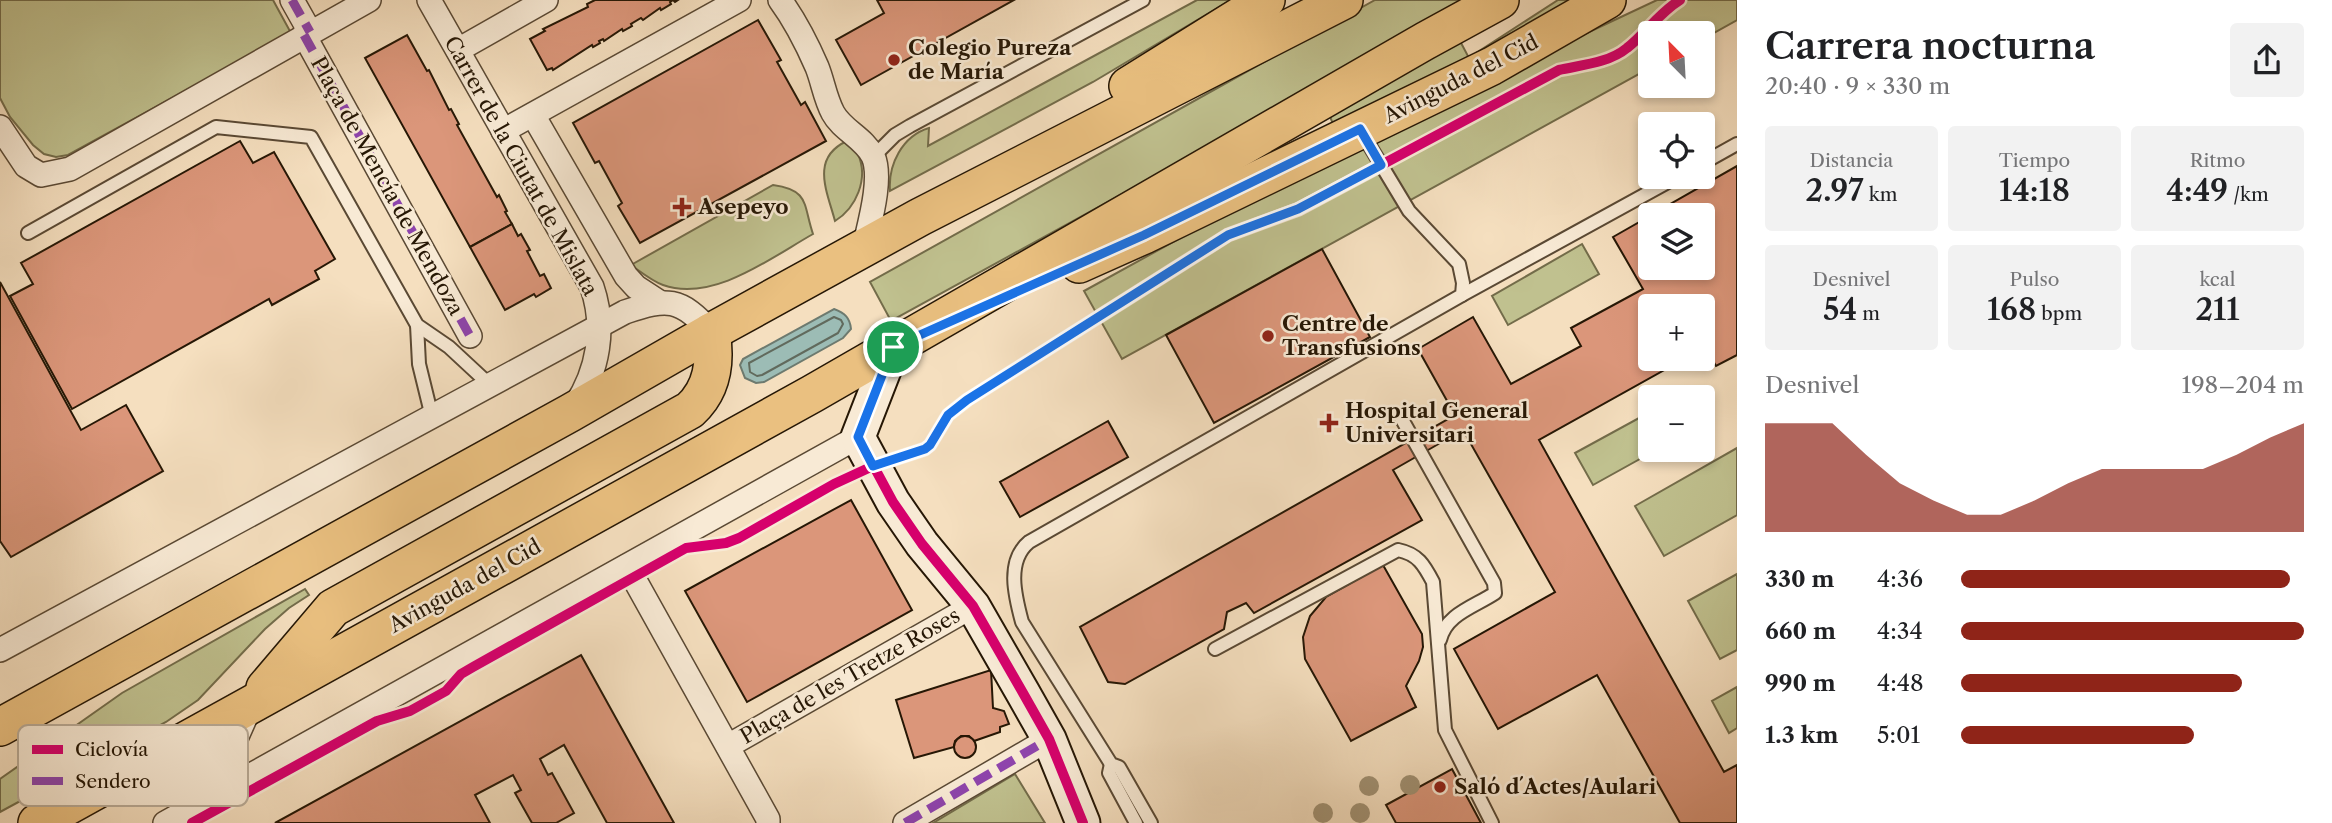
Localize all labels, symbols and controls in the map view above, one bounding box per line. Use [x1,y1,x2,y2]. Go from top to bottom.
north arrow [1638,21,1715,98]
map controls [1638,21,1715,462]
text: Carrera nocturna [1765,22,2095,69]
button: share [2230,23,2304,97]
street label: Avinguda del Cid [1378,29,1542,129]
street label: Carrer de la Ciutat de Mislata [439,32,604,301]
place label: Colegio Pureza de María [908,35,1072,84]
street label: Plaça de Mencía de Mendoza [306,52,470,320]
marker: Colegio Pureza de María [886,52,902,68]
text: 20:40 · 9 × 330 m [1765,72,1950,100]
button: locate [1638,112,1715,189]
text: Distancia [1810,149,1893,172]
text: Tiempo [1999,149,2070,172]
text: Ritmo [2190,149,2245,172]
text: 2.97 [1806,172,1864,209]
text: 14:18 [1999,172,2070,209]
text: 4:49 [2166,172,2228,209]
text: km [1864,183,1897,206]
text: /km [2228,183,2269,206]
place label: Asepeyo [697,194,789,219]
marker: Asepeyo [672,197,692,217]
button: layers [1638,203,1715,280]
text: Desnivel [1813,268,1890,291]
text: Pulso [2010,268,2059,291]
text: kcal [2200,268,2235,291]
text: 54 [1823,291,1857,328]
text: 168 [1987,291,2036,328]
text: 211 [2196,291,2239,328]
button: + [1638,294,1715,371]
text: m [1857,302,1880,325]
text: bpm [2036,302,2082,325]
place label: Centre de Transfusions [1282,311,1421,360]
pin [863,317,923,377]
icon: arrive [874,328,912,366]
marker: Centre de Transfusions [1260,328,1276,344]
text: Desnivel [1765,371,1859,399]
text: 198–204 m [2181,371,2304,399]
button: − [1638,385,1715,462]
place label: Hospital General Universitari [1345,398,1529,447]
marker: Hospital General Universitari [1319,413,1339,433]
street label: Avinguda del Cid [383,533,545,638]
text: 330 m [1765,565,1834,593]
text: 4:36 [1877,565,1923,593]
street label: Plaça de les Tretze Roses [735,602,964,749]
text: 660 m [1765,617,1836,645]
text: 4:34 [1877,617,1923,645]
text: 990 m [1765,669,1836,697]
text: 4:48 [1877,669,1924,697]
text: 1.3 km [1765,721,1839,749]
text: 5:01 [1877,721,1920,749]
legend [18,725,248,806]
text: Ciclovía [75,738,148,761]
text: Sendero [75,770,151,793]
place label: Saló d´Actes/Aulari [1454,774,1657,799]
marker: Saló d´Actes/Aulari [1432,779,1448,795]

